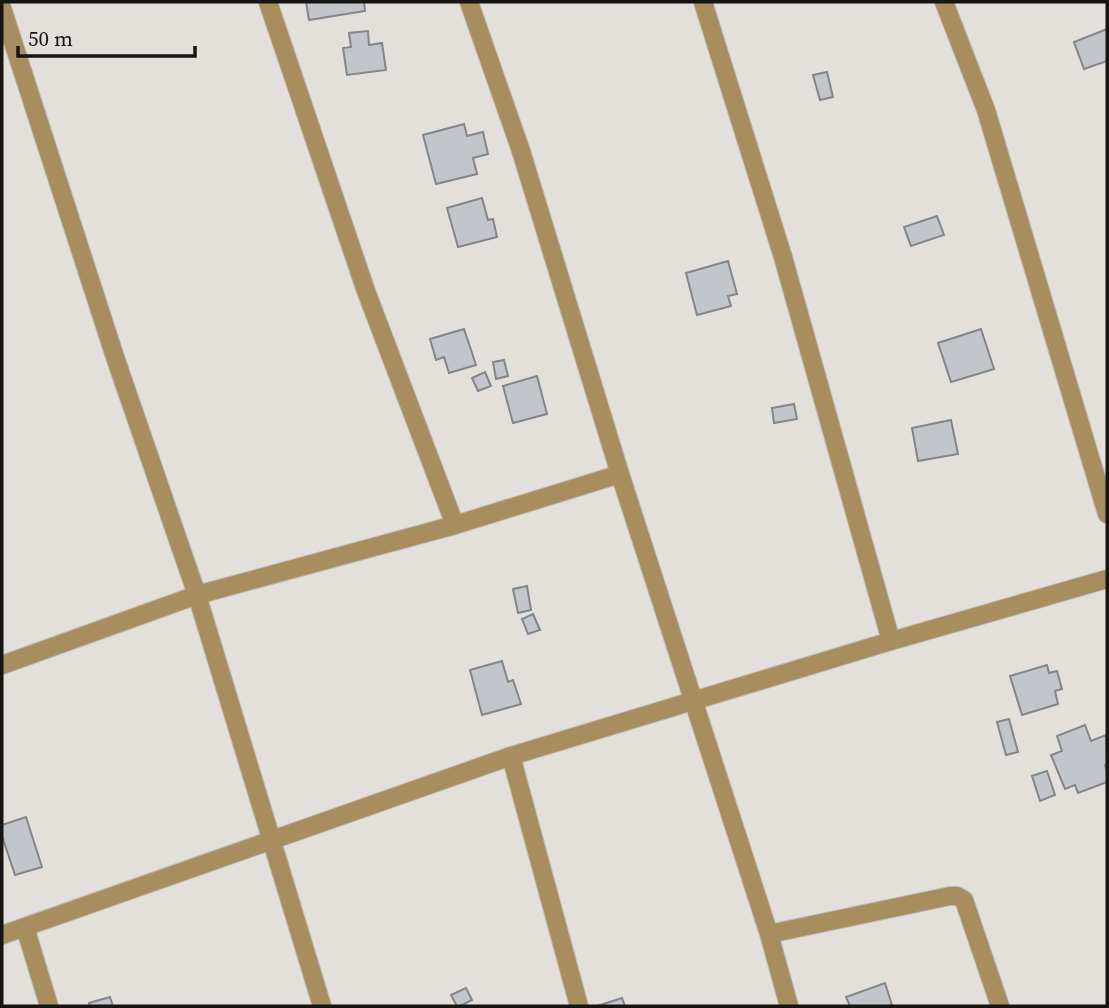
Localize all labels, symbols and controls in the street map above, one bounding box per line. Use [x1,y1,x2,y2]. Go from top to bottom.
scale bar [18,14,194,58]
text: 50 m [28,24,73,53]

